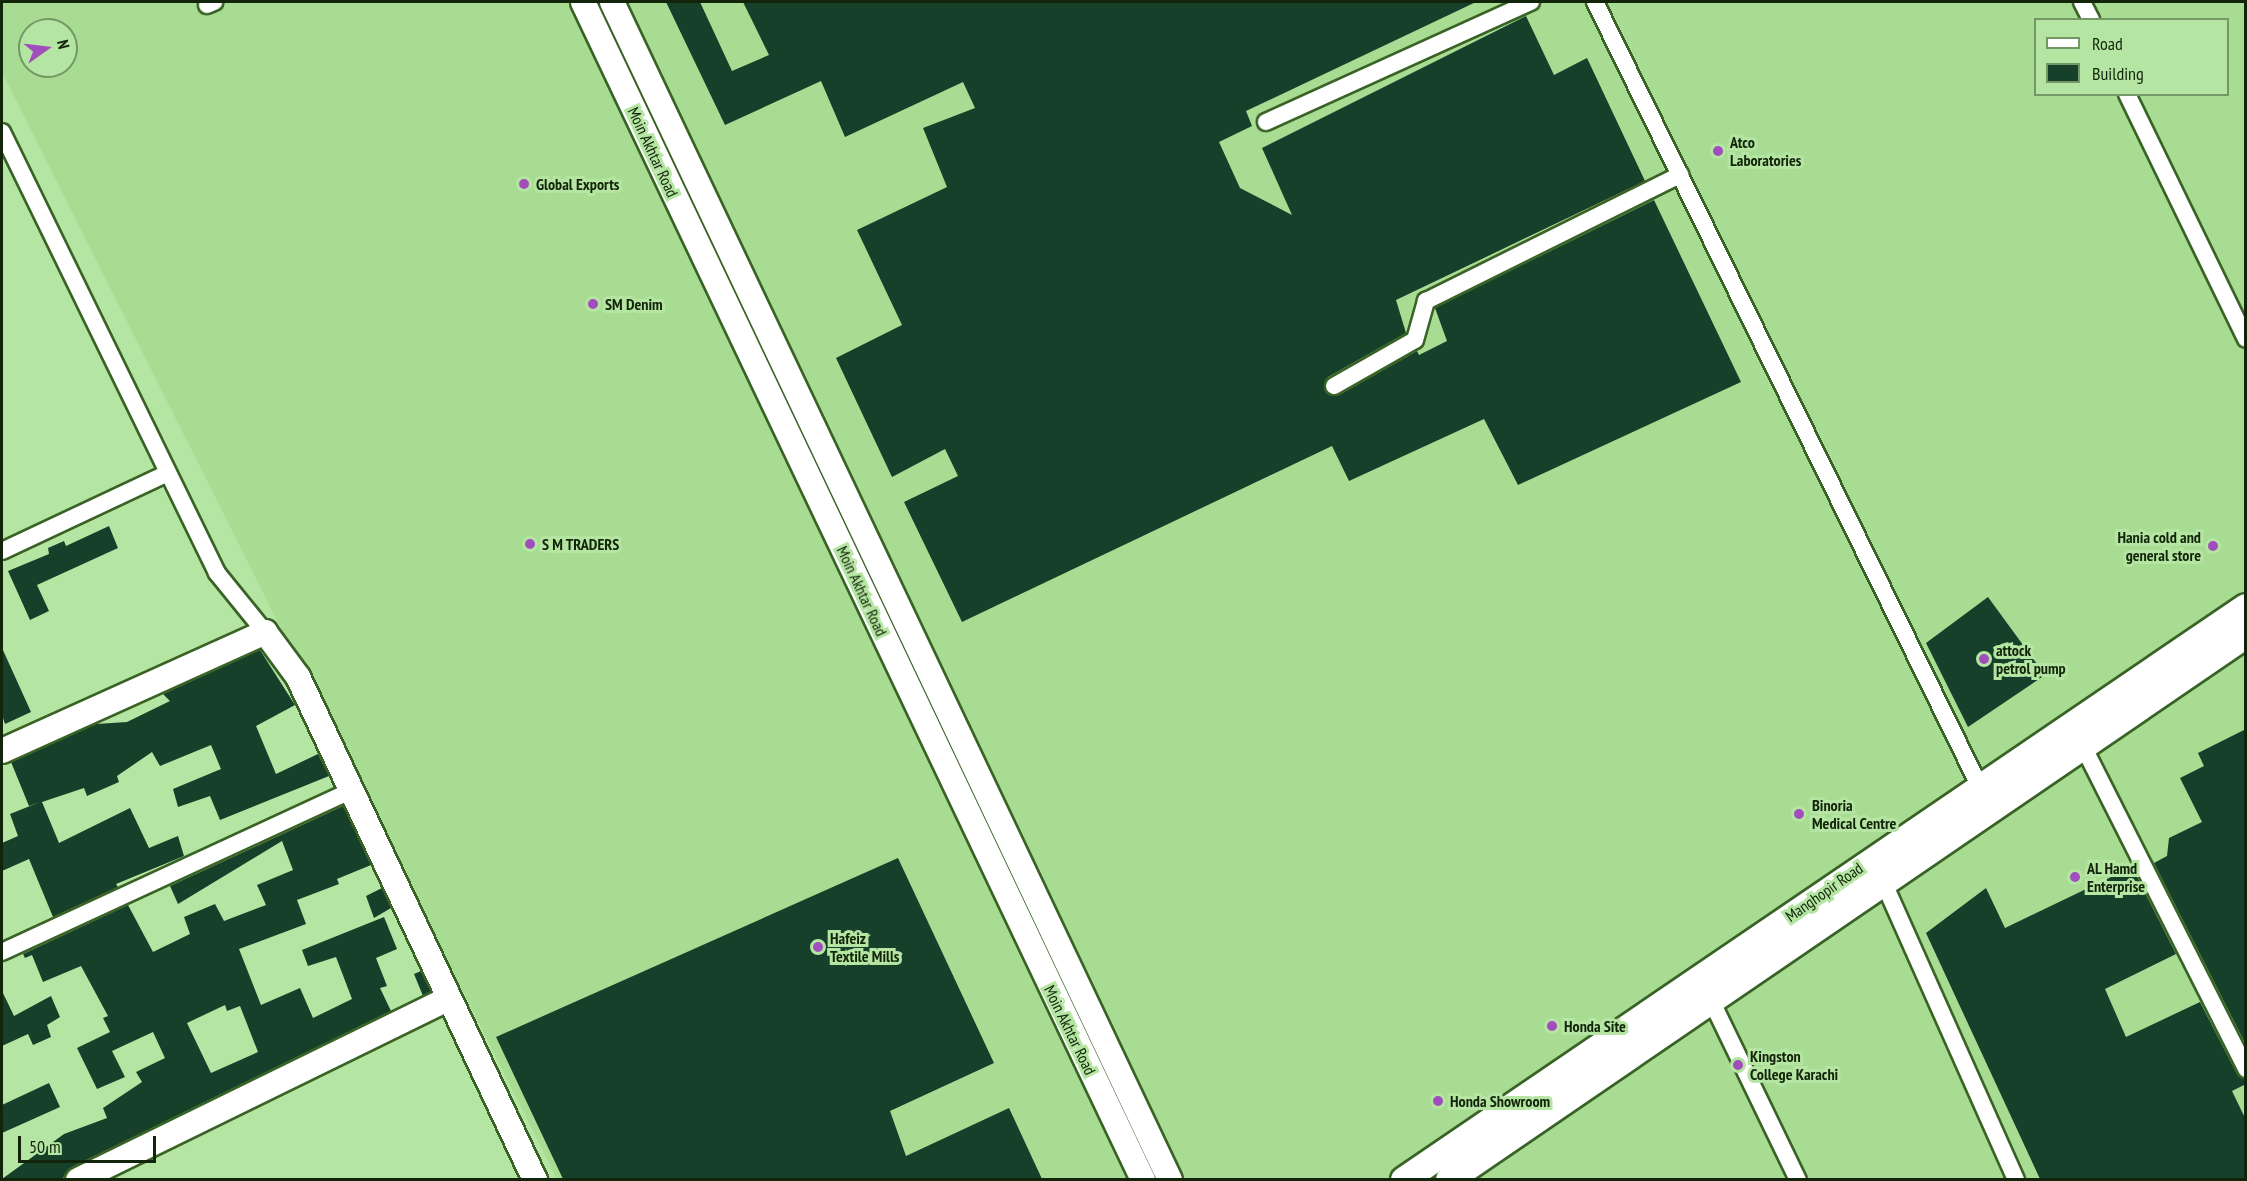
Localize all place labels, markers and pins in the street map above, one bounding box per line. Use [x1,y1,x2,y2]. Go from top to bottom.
place label: Atco Laboratories [1730,132,1801,170]
marker: Atco Laboratories [1711,144,1725,158]
place label: Global Exports [536,174,619,194]
marker: Global Exports [517,177,531,191]
place label: SM Denim [605,294,663,314]
marker: SM Denim [586,297,600,311]
place label: Hania cold and general store [2117,527,2201,565]
place label: S M TRADERS [542,534,620,554]
marker: S M TRADERS [523,537,537,551]
marker: Hania cold and general store [2206,539,2220,553]
place label: attock petrol pump [1996,640,2066,678]
marker: attock petrol pump [1977,652,1991,666]
place label: Binoria Medical Centre [1812,795,1897,833]
marker: Binoria Medical Centre [1790,805,1808,823]
place label: AL Hamd Enterprise [2087,858,2145,896]
marker: AL Hamd Enterprise [2068,870,2082,884]
place label: Hafeiz Textile Mills [830,928,899,966]
marker: Hafeiz Textile Mills [811,940,825,954]
place label: Honda Site [1564,1016,1626,1036]
marker: Honda Site [1545,1019,1559,1033]
place label: Kingston College Karachi [1750,1046,1838,1084]
marker: Kingston College Karachi [1731,1058,1745,1072]
place label: Honda Showroom [1450,1091,1550,1111]
marker: Honda Showroom [1431,1094,1445,1108]

